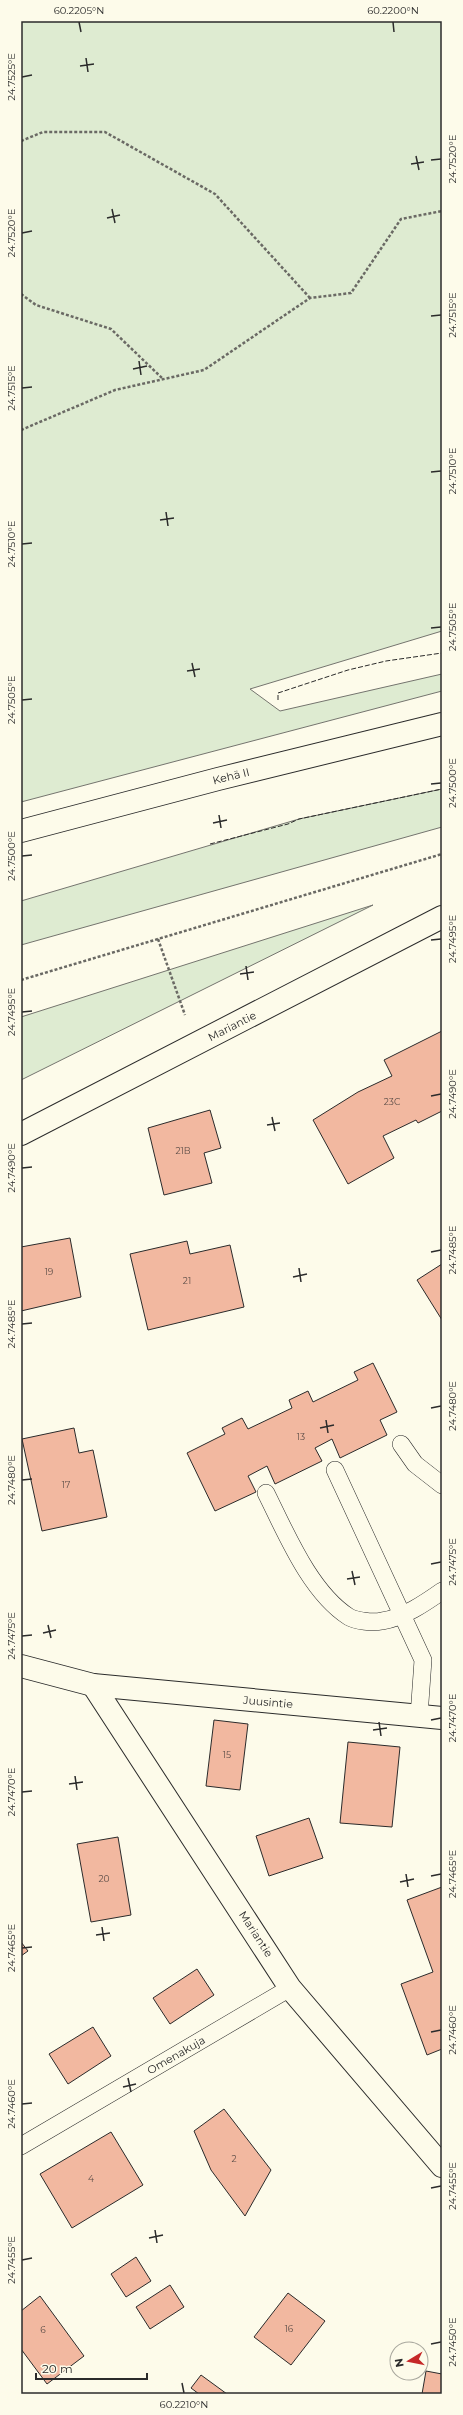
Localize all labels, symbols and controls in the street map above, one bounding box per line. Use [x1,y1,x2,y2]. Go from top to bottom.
text: 60.2205°N [54,4,104,17]
text: 60.2200°N [367,4,419,17]
text: 24.7525°E [5,53,18,101]
text: 24.7520°E [446,134,459,183]
text: 24.7520°E [5,208,18,257]
text: 24.7515°E [446,292,459,338]
text: 24.7515°E [5,365,18,411]
text: 24.7510°E [446,447,459,494]
text: 24.7510°E [5,520,18,567]
text: 24.7505°E [446,602,459,651]
text: 24.7505°E [5,675,18,724]
text: 24.7500°E [446,758,459,808]
street label: Kehä II [211,765,251,787]
text: 24.7500°E [5,831,18,881]
text: 24.7495°E [446,914,459,963]
text: 24.7495°E [5,987,18,1036]
street label: Mariantie [206,1008,259,1044]
text: 24.7490°E [446,1069,459,1119]
house number: 23C [384,1096,401,1107]
text: 24.7490°E [5,1143,18,1193]
house number: 21B [175,1145,191,1156]
text: 24.7485°E [446,1225,459,1274]
house number: 19 [45,1266,54,1277]
house number: 21 [183,1275,191,1286]
text: 24.7485°E [5,1299,18,1348]
text: 24.7480°E [446,1381,459,1431]
house number: 13 [297,1431,305,1442]
text: 24.7480°E [5,1455,18,1505]
house number: 17 [62,1479,70,1490]
text: 24.7475°E [446,1538,459,1586]
text: 24.7475°E [5,1612,18,1660]
street label: Juusintie [241,1693,294,1711]
text: 24.7470°E [446,1693,459,1742]
house number: 15 [223,1749,231,1760]
text: 24.7470°E [5,1767,18,1816]
text: 24.7465°E [446,1849,459,1898]
house number: 20 [98,1873,110,1884]
street label: Mariantie [236,1908,276,1960]
text: 24.7465°E [5,1923,18,1972]
text: 24.7460°E [446,2005,459,2055]
street label: Omenakuja [144,2033,208,2077]
text: 24.7460°E [5,2079,18,2129]
house number: 2 [231,2153,237,2164]
text: 24.7455°E [446,2162,459,2210]
house number: 4 [88,2173,94,2184]
text: 24.7455°E [5,2236,18,2284]
text: 24.7450°E [446,2317,459,2367]
house number: 16 [285,2323,294,2334]
house number: 6 [40,2324,46,2335]
north arrow [389,2341,429,2381]
scale bar [36,2355,147,2381]
text: N [391,2357,407,2368]
text: 20 m [42,2361,73,2376]
text: 60.2210°N [160,2398,208,2411]

